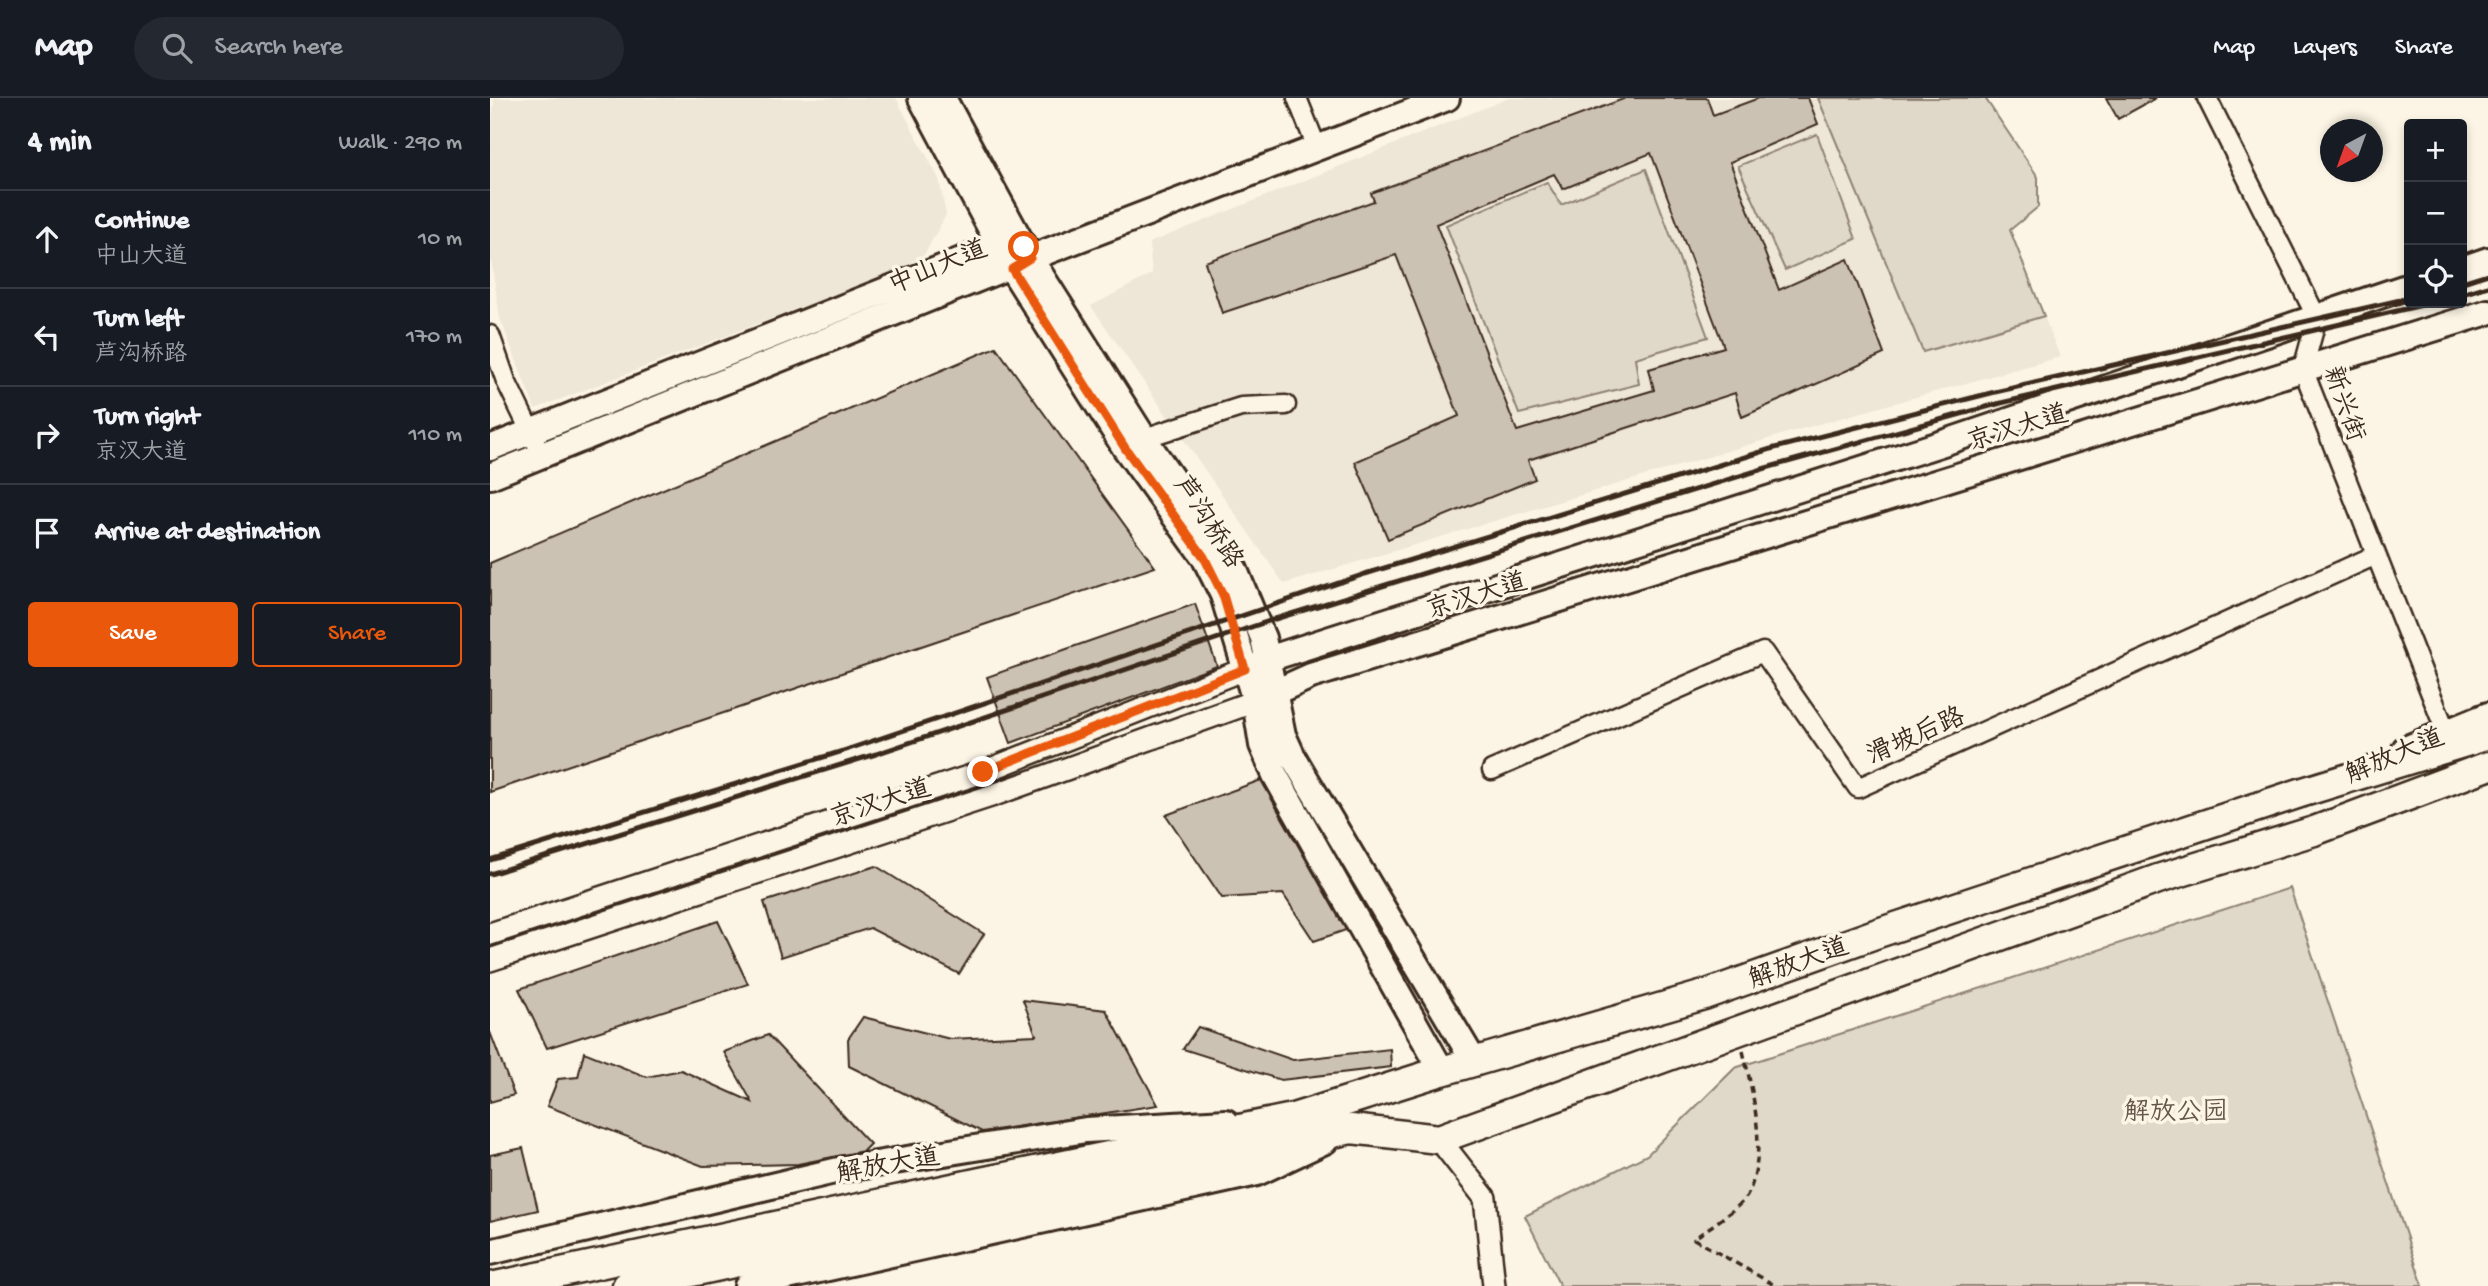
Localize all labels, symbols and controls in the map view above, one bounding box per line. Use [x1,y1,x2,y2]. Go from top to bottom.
search box [134,17,624,80]
text: Map [35,29,92,67]
icon: search [158,29,196,67]
text: Search here [214,33,343,64]
text: Map [2213,34,2255,63]
text: Layers [2293,34,2357,63]
text: Share [2395,34,2453,63]
north arrow [2320,119,2383,182]
map controls [2404,119,2467,308]
button: + [2404,119,2467,182]
text: 4 min [28,126,91,161]
text: Walk · 290 m [339,130,462,157]
button: − [2404,182,2467,245]
text: Continue [95,207,189,238]
icon: ahead [28,220,66,258]
text: 10 m [418,226,462,253]
route start [1008,231,1039,262]
street label: 中山大道 [884,233,993,303]
text: 中山大道 [95,244,187,271]
button: locate [2404,245,2467,308]
text: Turn left [95,305,183,336]
icon: left [28,318,66,356]
text: 170 m [406,324,462,351]
text: 芦沟桥路 [95,342,187,369]
street label: 新兴街 [2314,362,2370,446]
street label: 京汉大道 [1963,398,2073,460]
text: Turn right [95,403,199,434]
icon: right [28,416,66,454]
text: 110 m [409,422,462,449]
text: 京汉大道 [95,440,187,467]
street label: 芦沟桥路 [1165,470,1249,576]
icon: arrive [28,514,66,552]
text: Arrive at destination [95,518,320,549]
street label: 京汉大道 [1422,566,1532,628]
button: Save [28,602,238,667]
button: Share [252,602,462,667]
street label: 滑坡后路 [1862,701,1971,773]
street label: 解放大道 [2341,723,2450,793]
route end [967,756,998,787]
street label: 京汉大道 [827,773,936,836]
street label: 解放大道 [1745,932,1854,998]
park label: 解放公园 [2124,1098,2228,1130]
street label: 解放大道 [835,1142,943,1192]

